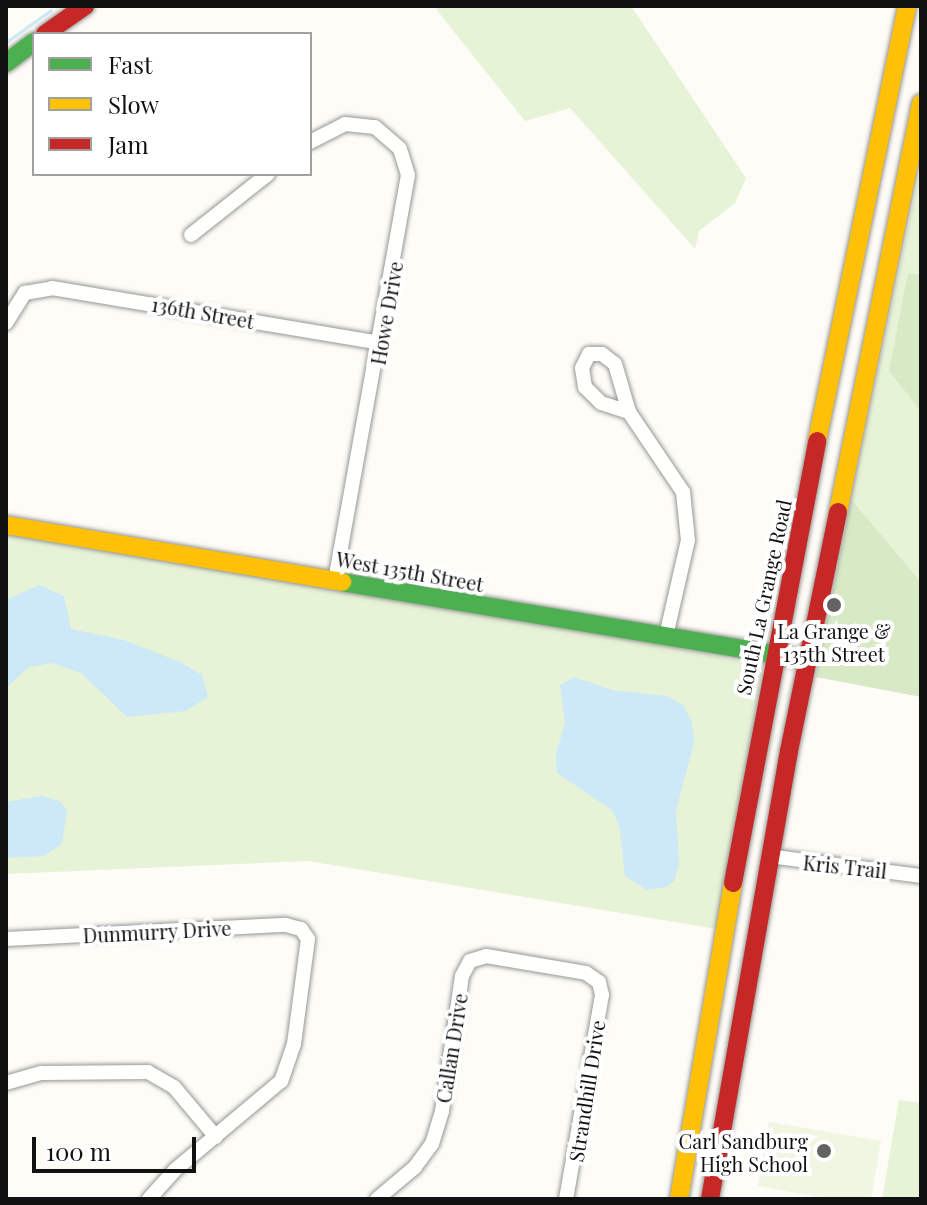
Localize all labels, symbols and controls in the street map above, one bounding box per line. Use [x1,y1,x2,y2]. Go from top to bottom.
legend [32,32,312,176]
text: Fast [108,48,153,80]
text: Slow [108,88,159,120]
text: Jam [108,128,149,160]
street label: Howe Drive [365,259,407,367]
street label: 136th Street [150,291,256,333]
street label: South La Grange Road [731,497,795,697]
street label: West 135th Street [334,546,486,596]
marker: La Grange & 135th Street [825,596,843,614]
place label: La Grange & 135th Street [777,618,891,665]
street label: Kris Trail [802,850,888,882]
street label: Dunmurry Drive [82,915,232,947]
street label: Callan Drive [430,991,472,1105]
street label: Strandhill Drive [563,1018,609,1164]
scale bar [36,1121,200,1171]
place label: Carl Sandburg High School [678,1128,808,1175]
text: 100 m [46,1135,111,1167]
marker: Carl Sandburg High School [815,1142,833,1160]

